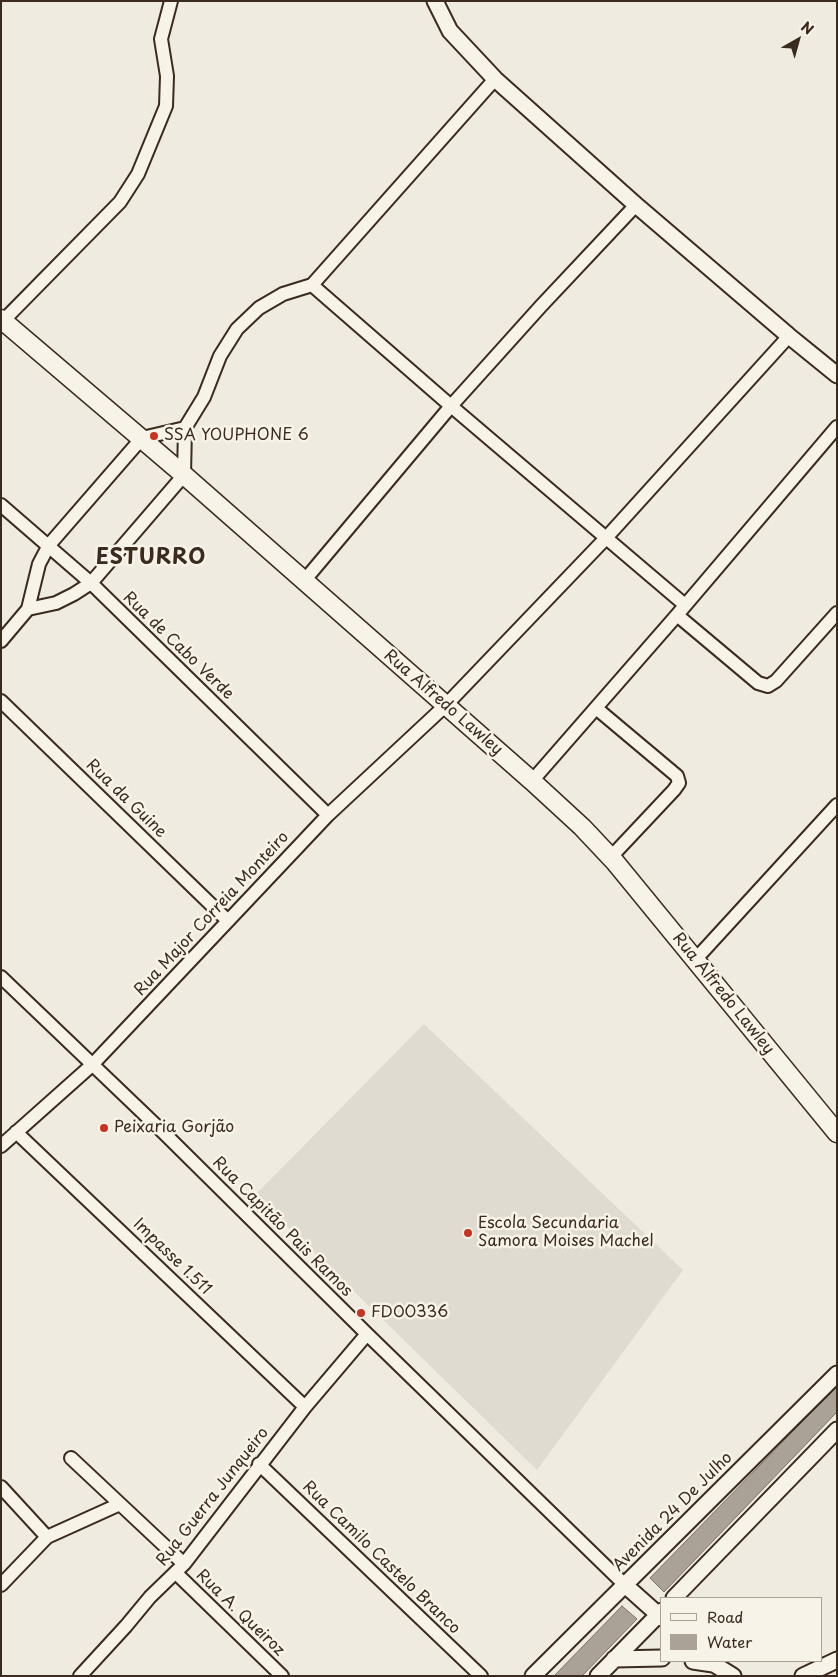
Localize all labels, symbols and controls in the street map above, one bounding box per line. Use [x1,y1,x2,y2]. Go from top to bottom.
north arrow [773,15,823,65]
text: N [797,16,818,39]
place label: SSA YOUPHONE 6 [164,426,309,446]
marker: SSA YOUPHONE 6 [148,430,160,442]
district label: ESTURRO [95,545,207,571]
street label: Rua de Cabo Verde [119,588,237,704]
street label: Rua Alfredo Lawley [380,646,506,760]
street label: Rua da Guine [82,756,170,842]
street label: Rua Major Correia Monteiro [131,828,293,1000]
street label: Rua Alfredo Lawley [668,929,778,1059]
place label: Peixaria Gorjão [114,1118,234,1138]
marker: Peixaria Gorjão [98,1122,110,1134]
street label: Rua Capitão Pais Ramos [208,1153,356,1301]
place label: Escola Secundaria Samora Moises Machel [478,1214,654,1252]
street label: Impasse 1.511 [129,1215,215,1299]
marker: Escola Secundaria Samora Moises Machel [462,1227,474,1239]
place label: FD00336 [371,1303,448,1323]
marker: FD00336 [355,1307,367,1319]
street label: Rua Guerra Junqueiro [153,1424,273,1570]
street label: Avenida 24 De Julho [609,1448,737,1576]
street label: Rua Camilo Castelo Branco [298,1477,464,1639]
street label: Rua A. Queiroz [192,1566,288,1660]
legend [660,1597,823,1662]
text: Road [707,1605,743,1628]
text: Water [707,1630,752,1653]

